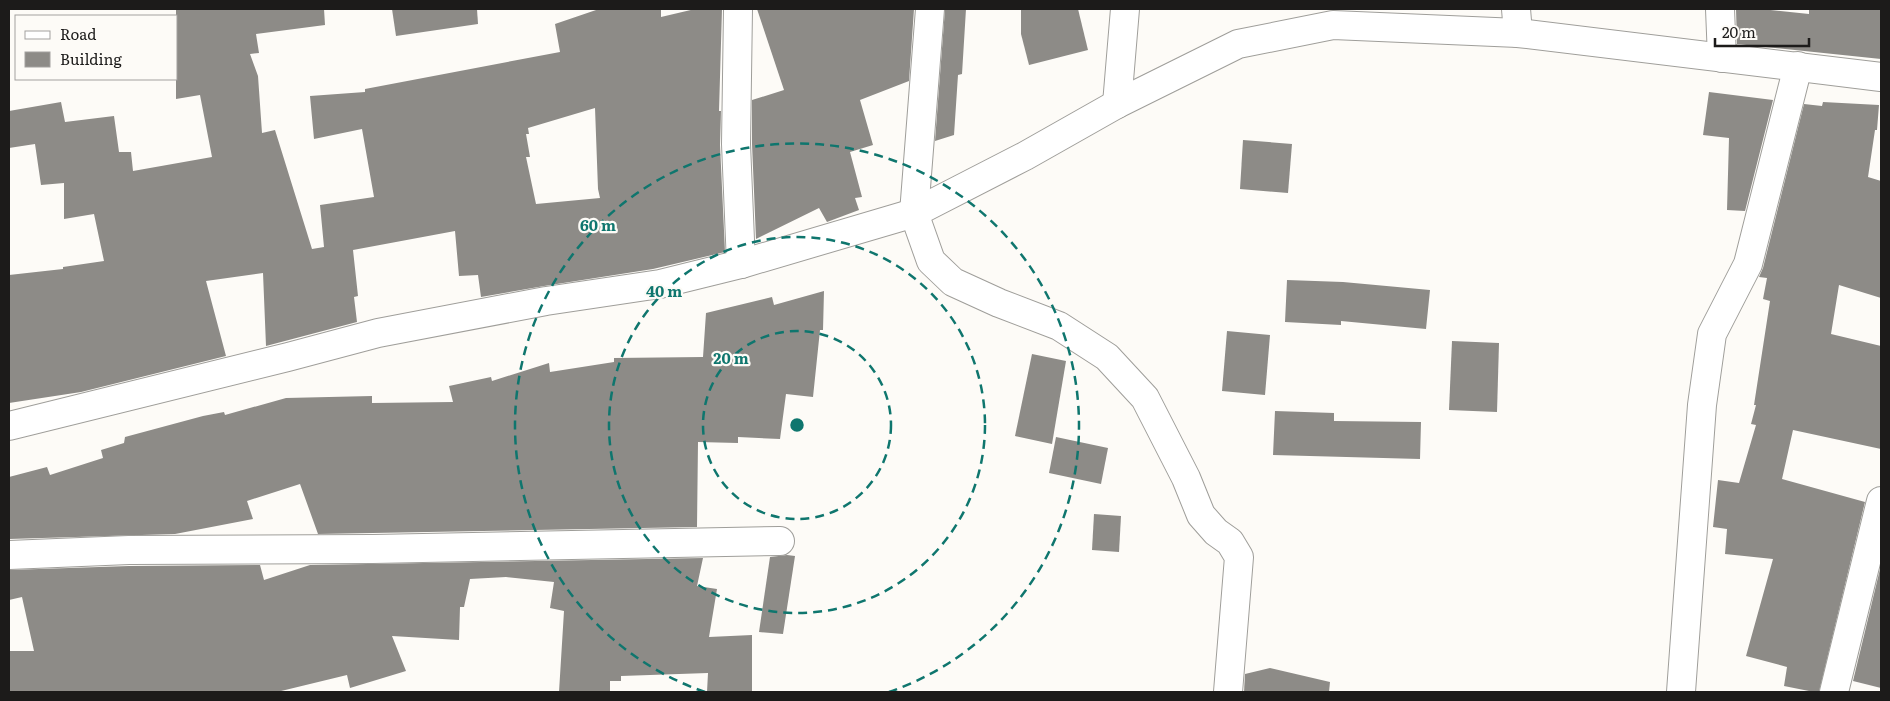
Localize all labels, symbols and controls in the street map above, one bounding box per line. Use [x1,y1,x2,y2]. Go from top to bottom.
legend [15,15,178,80]
scale bar [1715,15,1809,47]
text: 20 m [1722,20,1756,43]
text: Road [60,22,96,45]
text: Building [60,47,122,70]
text: 60 m [580,213,616,236]
text: 40 m [646,279,682,302]
text: 20 m [713,346,749,369]
centre of rings [788,416,806,434]

